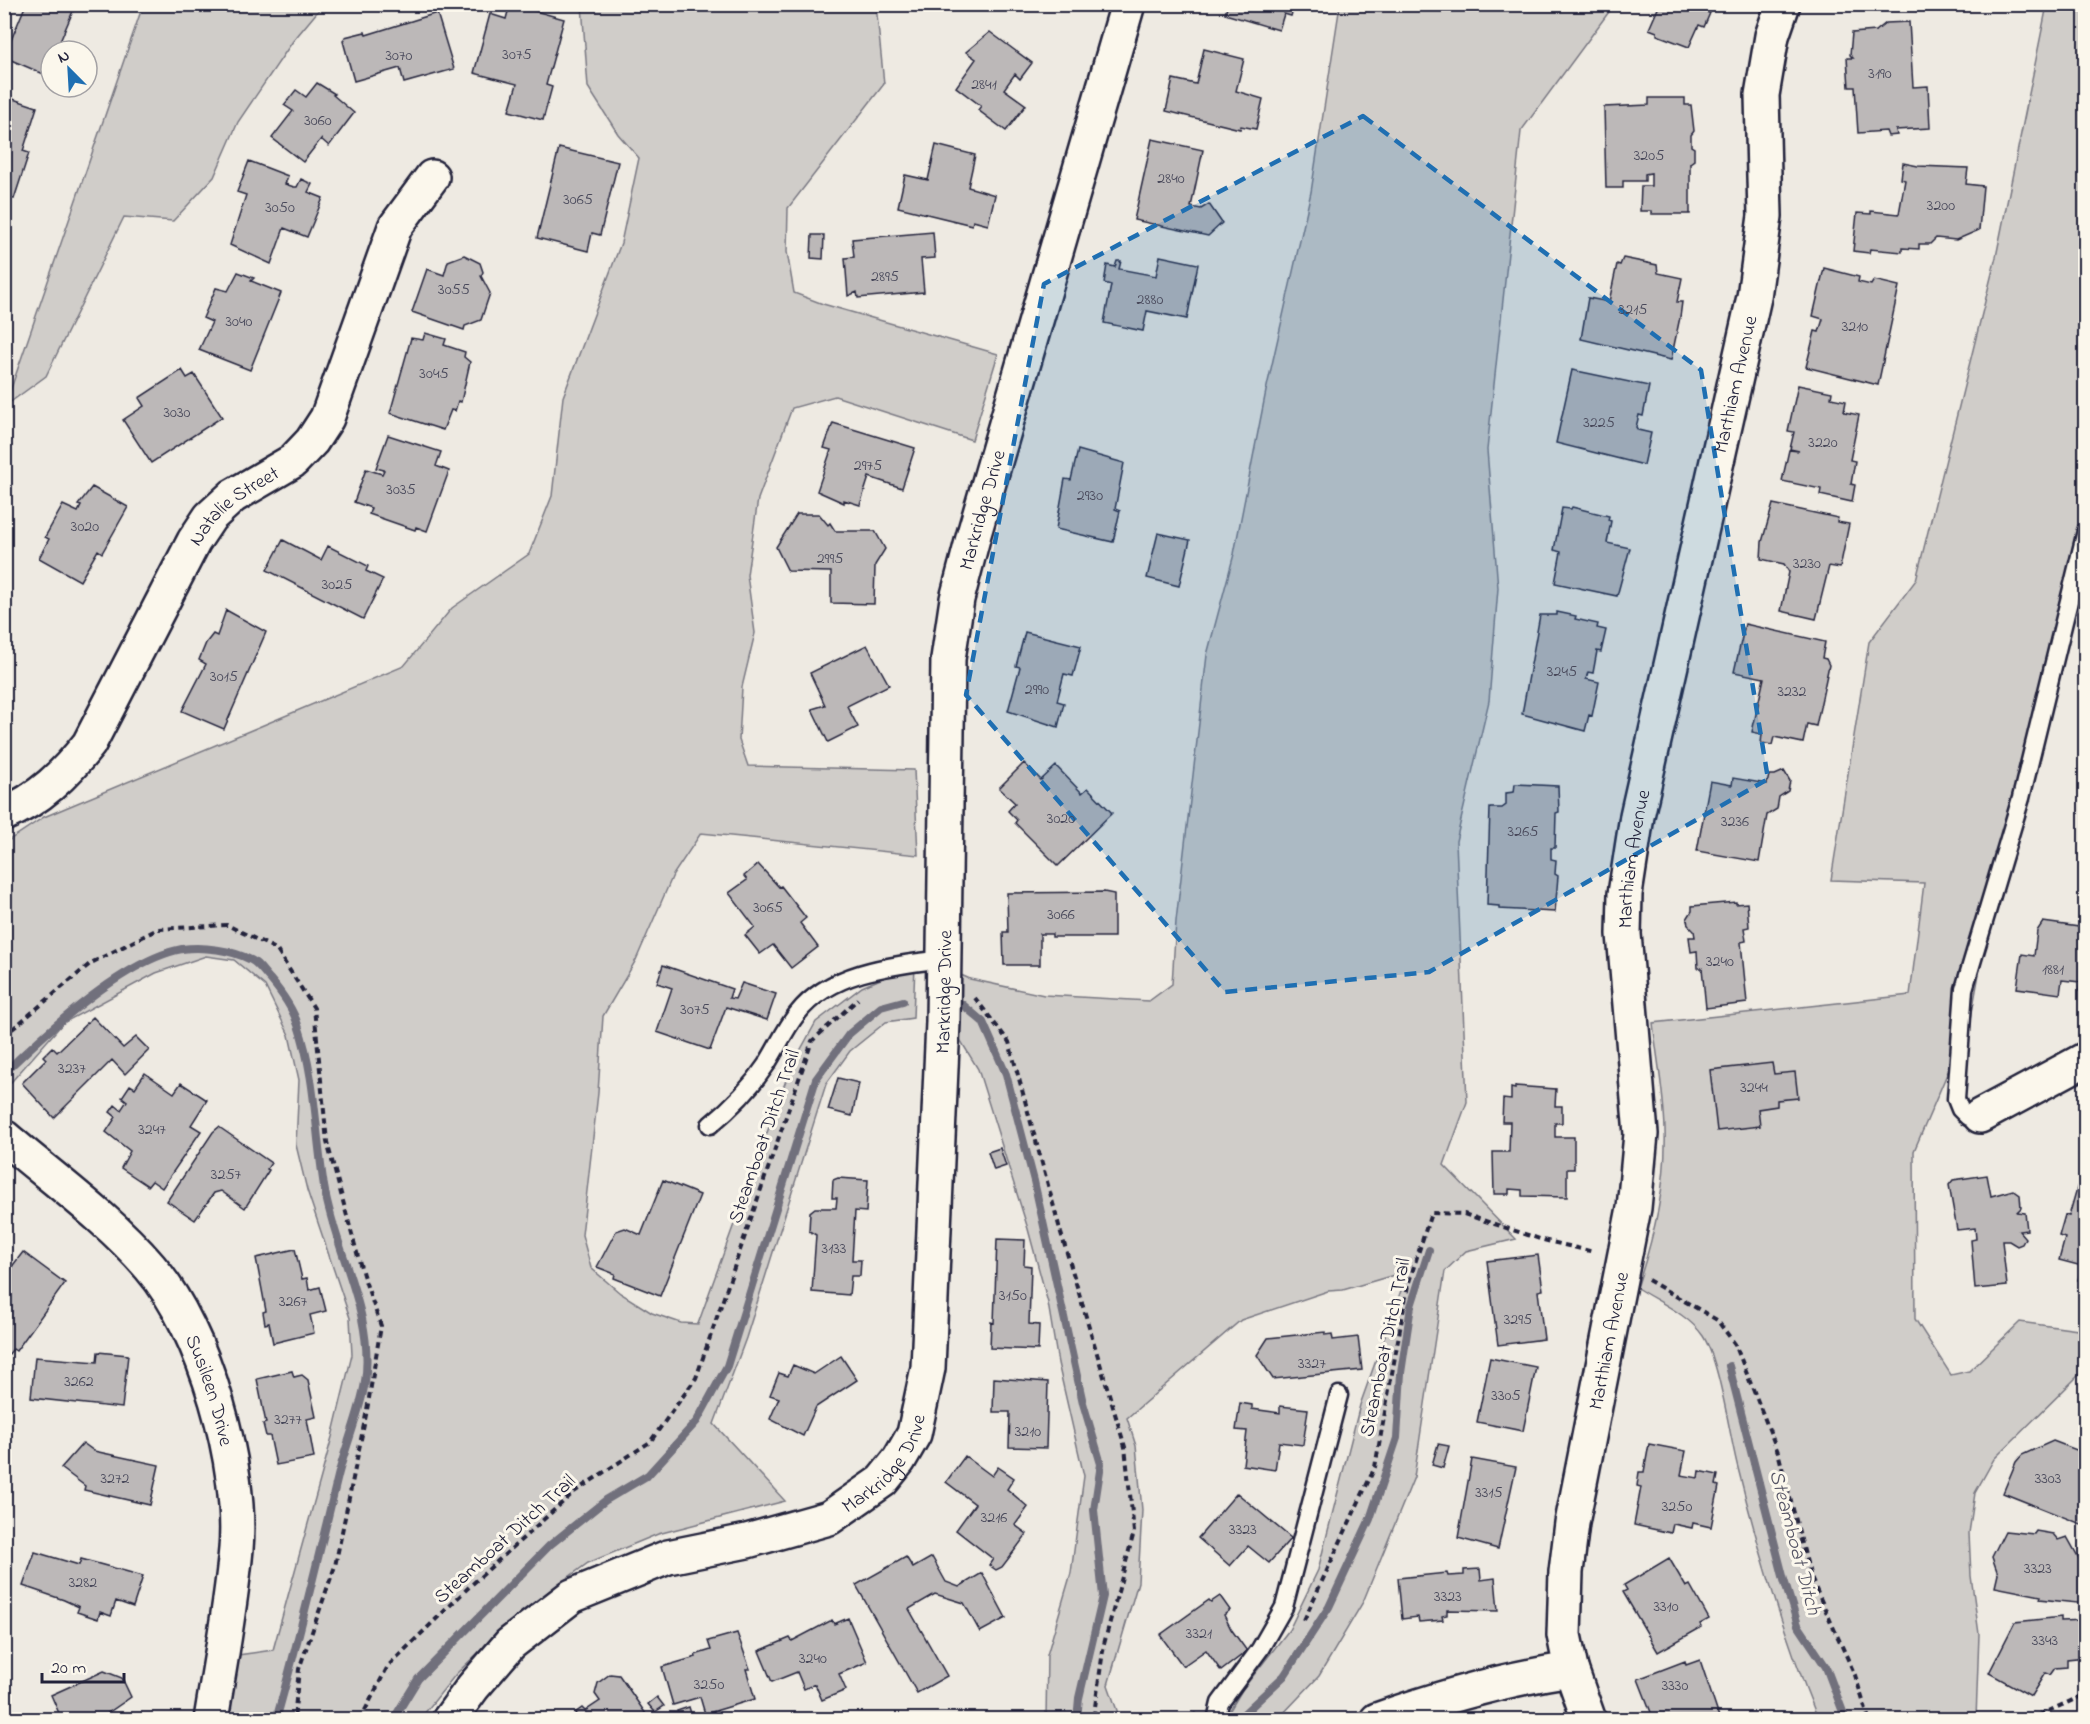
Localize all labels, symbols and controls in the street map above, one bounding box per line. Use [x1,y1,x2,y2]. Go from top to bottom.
north arrow [39,39,99,99]
house number: 3075 [502,43,532,67]
text: N [54,44,74,70]
house number: 3070 [385,44,413,68]
house number: 3190 [1868,62,1892,86]
house number: 2841 [971,73,997,97]
house number: 3060 [304,109,332,133]
house number: 3205 [1634,144,1664,168]
house number: 2840 [1157,167,1185,191]
house number: 3065 [563,188,593,212]
house number: 3200 [1927,194,1955,218]
house number: 3050 [265,196,295,220]
house number: 2895 [871,265,899,289]
house number: 3055 [438,278,470,302]
house number: 2880 [1137,288,1164,312]
house number: 3215 [1619,298,1647,322]
house number: 3040 [225,310,253,334]
street label: Marthiam Avenue [1707,313,1766,456]
house number: 3210 [1842,315,1868,339]
house number: 3045 [419,362,449,386]
house number: 3030 [163,401,191,425]
house number: 3225 [1583,411,1615,435]
house number: 3220 [1808,431,1838,455]
street label: Markridge Drive [953,447,1015,574]
house number: 2975 [854,454,882,478]
street label: Natalie Street [183,460,286,553]
house number: 3035 [386,478,416,502]
house number: 2930 [1077,484,1103,508]
house number: 3020 [71,515,99,539]
house number: 2995 [817,547,843,571]
house number: 3230 [1793,552,1821,576]
house number: 3025 [322,573,352,597]
house number: 3245 [1547,660,1577,684]
house number: 3015 [210,665,238,689]
house number: 2990 [1025,678,1049,702]
house number: 3232 [1777,680,1807,704]
street label: Marthiam Avenue [1612,787,1660,929]
house number: 3020 [1047,807,1075,831]
house number: 3236 [1721,810,1749,834]
house number: 3265 [1508,820,1538,844]
house number: 3065 [753,896,783,920]
house number: 3066 [1047,903,1075,927]
street label: Markridge Drive [930,930,961,1054]
house number: 3240 [1706,950,1734,974]
house number: 1881 [2042,958,2064,982]
house number: 3075 [680,998,710,1022]
street label: Steamboat Ditch Trail [722,1046,809,1228]
house number: 3237 [58,1057,86,1081]
house number: 3244 [1740,1076,1768,1100]
house number: 3247 [138,1118,166,1142]
house number: 3257 [211,1163,242,1187]
house number: 3133 [822,1237,846,1261]
street label: Steamboat Ditch Trail [1353,1255,1420,1440]
street label: Marthiam Avenue [1583,1270,1638,1413]
house number: 3150 [999,1284,1027,1308]
house number: 3267 [279,1290,307,1314]
house number: 3295 [1504,1308,1532,1332]
street label: Susileen Drive [176,1330,239,1449]
house number: 3327 [1298,1352,1326,1376]
house number: 3262 [64,1370,94,1394]
house number: 3305 [1491,1384,1521,1408]
house number: 3277 [274,1408,302,1432]
street label: Markridge Drive [837,1412,935,1522]
house number: 3210 [1015,1420,1041,1444]
house number: 3272 [100,1467,130,1491]
water label: Steamboat Ditch [1760,1467,1828,1619]
house number: 3303 [2035,1467,2061,1491]
street label: Steamboat Ditch Trail [428,1468,583,1612]
house number: 3315 [1475,1481,1503,1505]
house number: 3250 [1662,1495,1692,1519]
house number: 3216 [981,1506,1007,1530]
house number: 3323 [1229,1518,1257,1542]
house number: 3323 [2024,1557,2052,1581]
house number: 3282 [69,1571,97,1595]
house number: 3323 [1434,1585,1462,1609]
house number: 3310 [1653,1595,1679,1619]
house number: 3321 [1186,1622,1212,1646]
house number: 3343 [2032,1629,2058,1653]
scale bar [42,1646,124,1684]
house number: 3240 [799,1647,827,1671]
text: 20 m [51,1656,86,1682]
house number: 3250 [694,1673,724,1697]
house number: 3330 [1662,1674,1688,1698]

